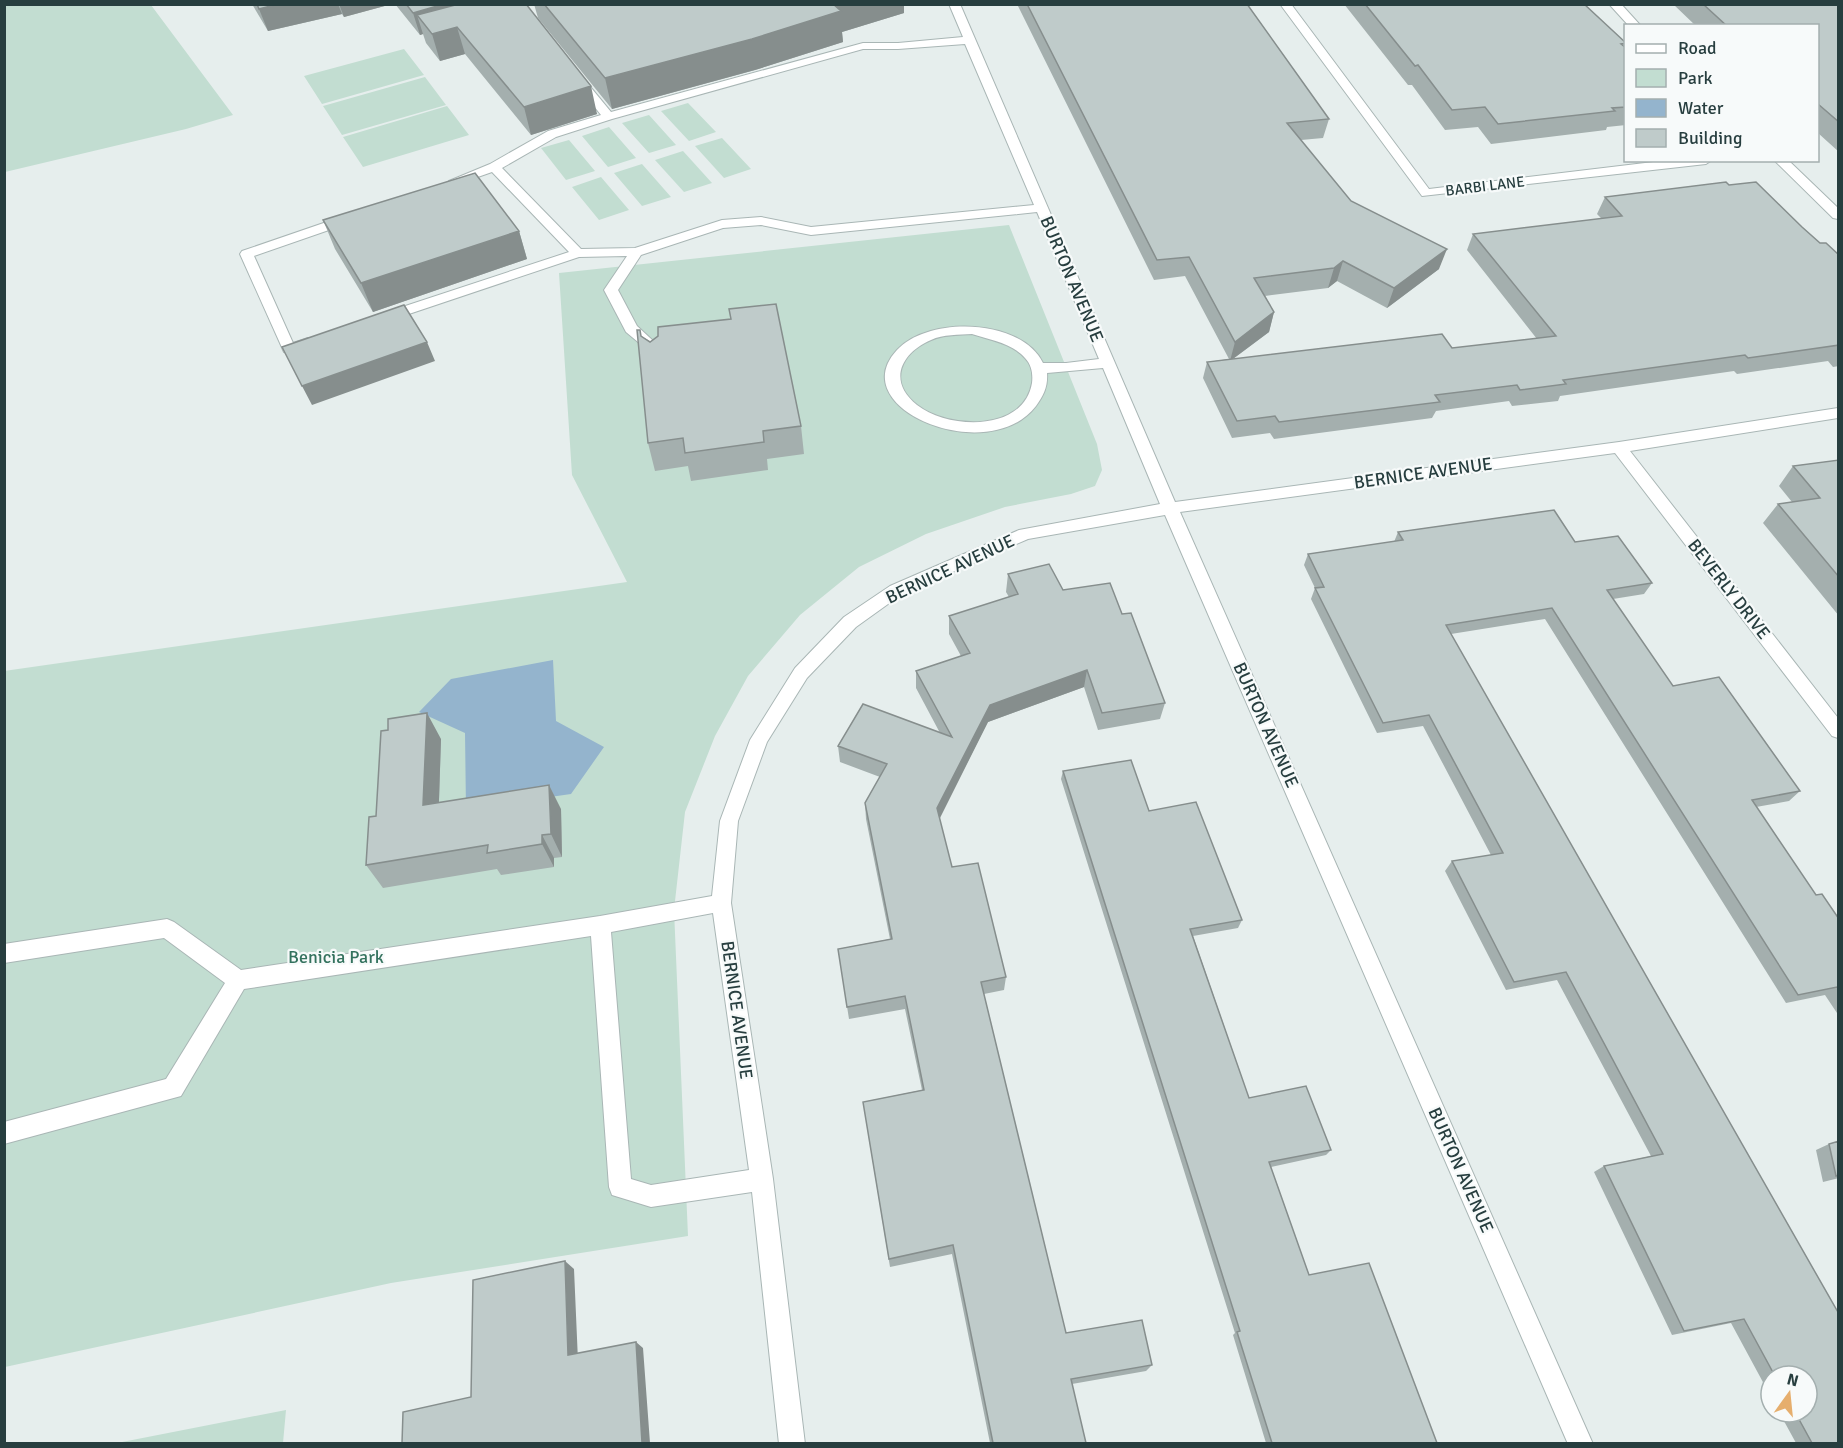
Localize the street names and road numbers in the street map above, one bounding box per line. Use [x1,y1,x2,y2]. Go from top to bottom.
street label: BARBI LANE [1444,172,1526,200]
street label: BURTON AVENUE [1036,213,1108,345]
street label: BERNICE AVENUE [1352,452,1494,494]
street label: BERNICE AVENUE [882,530,1018,608]
street label: BEVERLY DRIVE [1683,534,1775,644]
street label: BURTON AVENUE [1228,659,1304,791]
street label: BERNICE AVENUE [716,939,758,1081]
street label: BURTON AVENUE [1423,1104,1499,1236]

